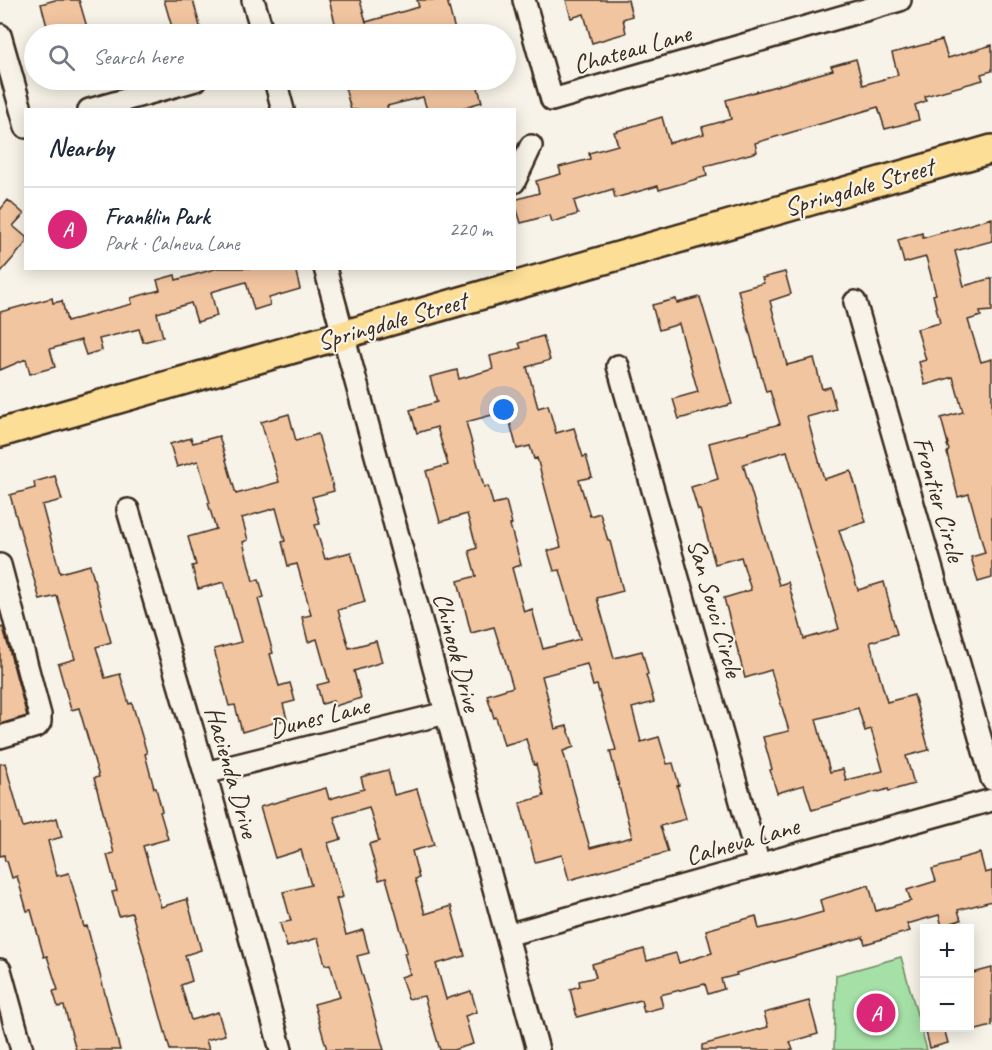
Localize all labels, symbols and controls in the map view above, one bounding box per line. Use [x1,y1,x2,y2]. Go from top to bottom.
street label: Chateau Lane [569,16,696,82]
search box [24,24,516,90]
icon: search [45,41,78,74]
text: Search here [93,43,183,71]
text: Nearby [48,131,113,164]
street label: Springdale Street [780,149,941,224]
text: Franklin Park [105,203,209,231]
text: A [62,217,73,242]
text: 220 m [449,217,492,242]
text: Park · Calneva Lane [105,231,240,256]
street label: Springdale Street [313,283,474,358]
your location [489,395,518,424]
street label: Frontier Circle [905,433,973,567]
street label: San Souci Circle [680,535,751,682]
street label: Chinook Drive [425,589,489,717]
street label: Dunes Lane [266,688,375,745]
street label: Hacienda Drive [198,703,267,843]
street label: Calneva Lane [682,809,804,873]
map controls [920,924,974,1032]
button: + [920,924,974,978]
button: − [920,978,974,1032]
pin: A [856,990,896,1036]

